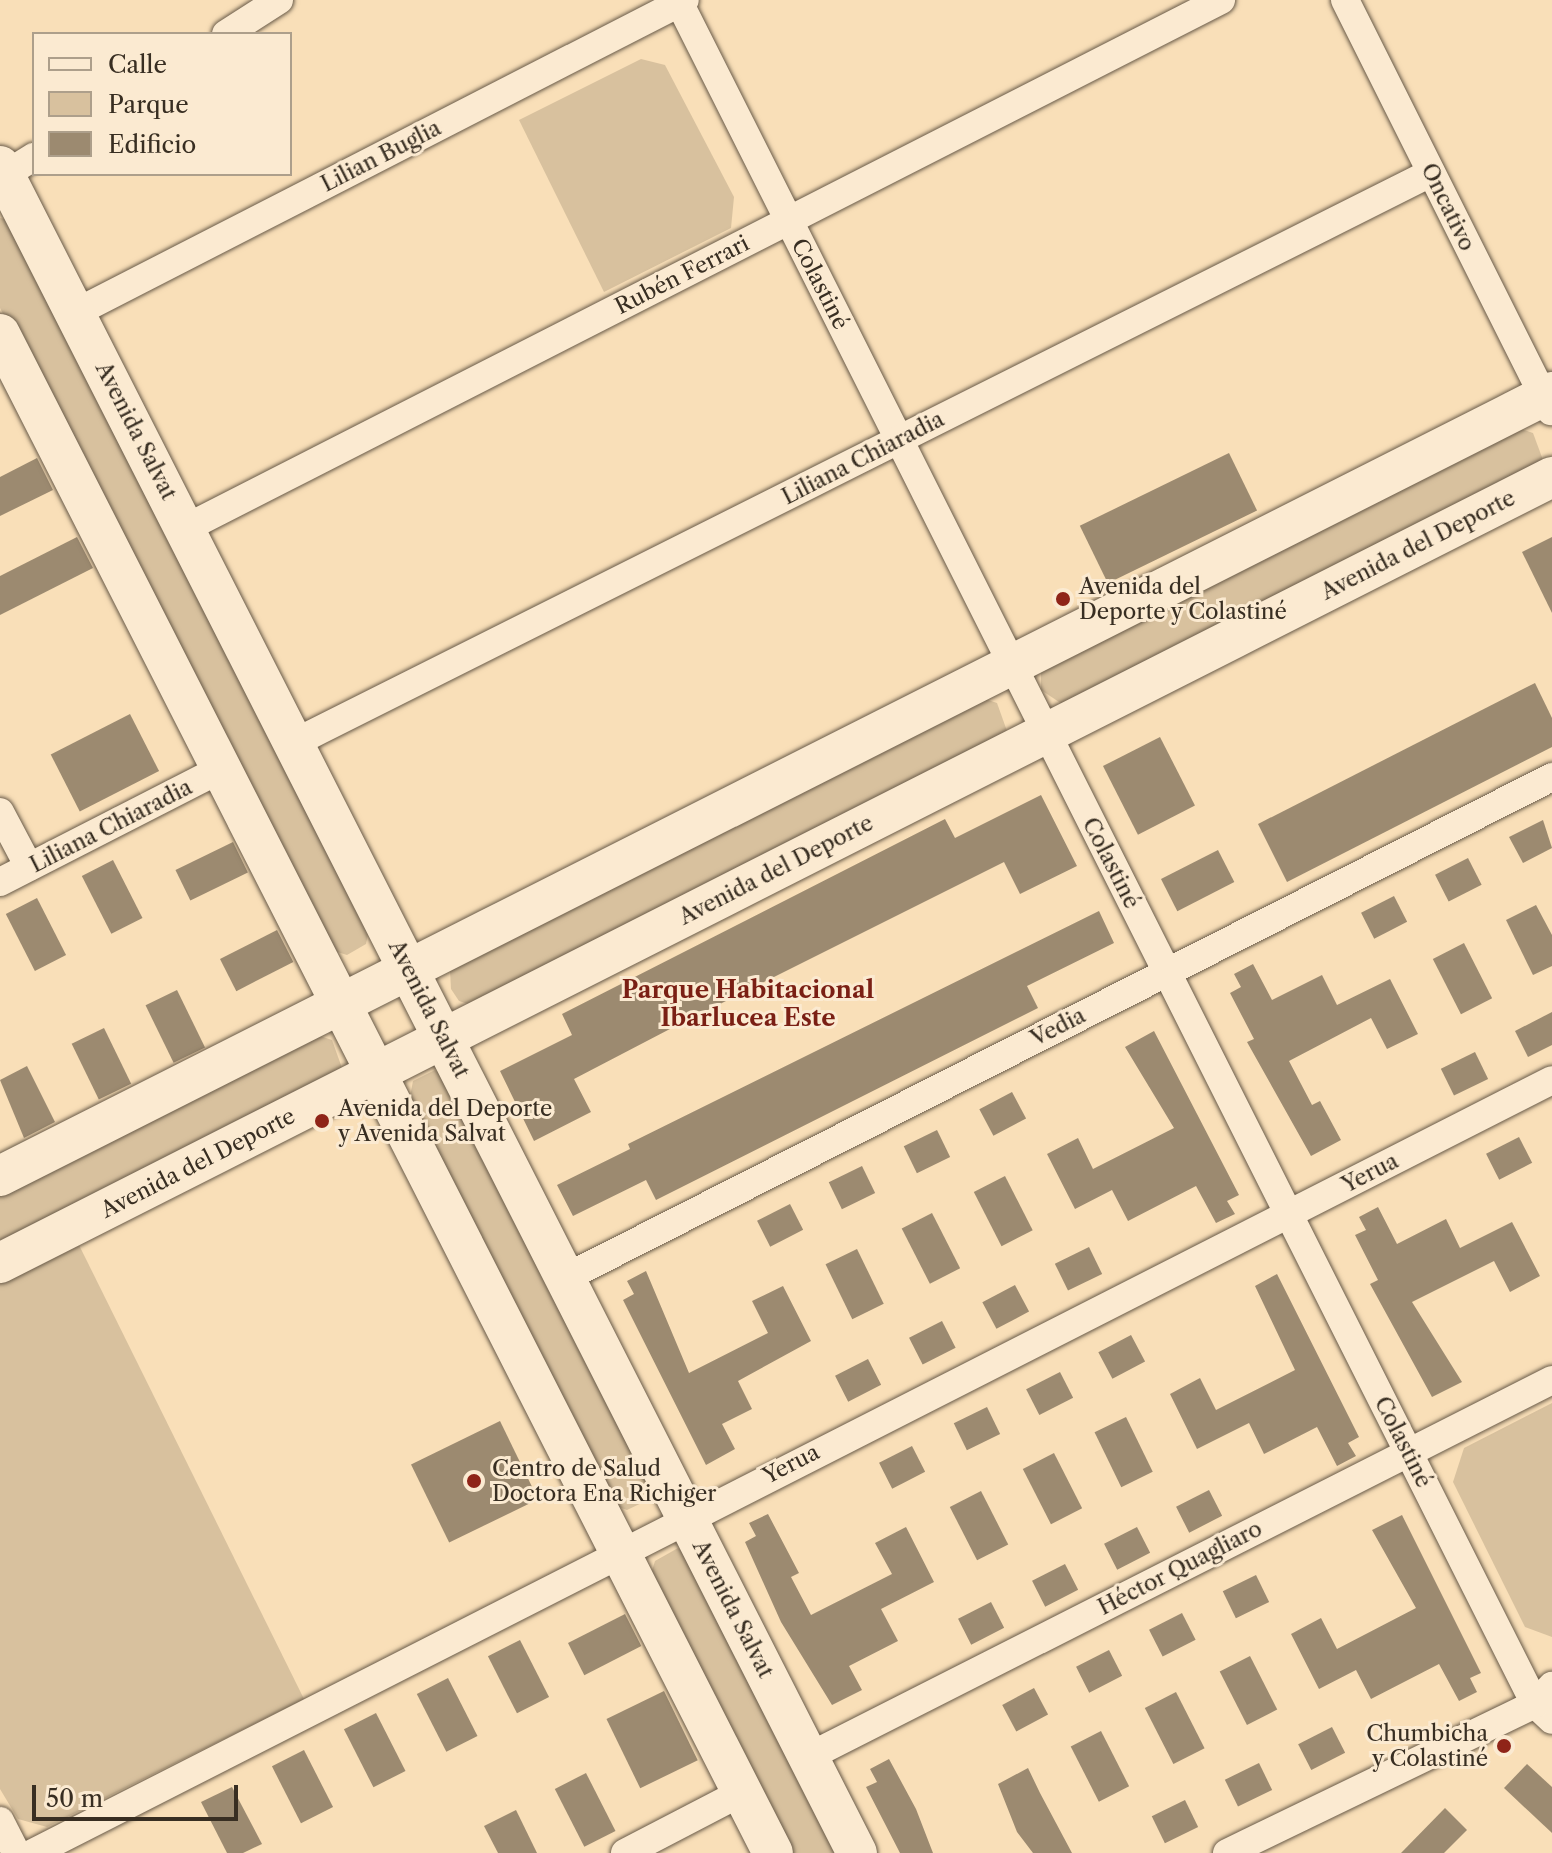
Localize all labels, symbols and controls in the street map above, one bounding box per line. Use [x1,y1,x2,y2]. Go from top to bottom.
legend [32,32,292,176]
text: Calle [108,50,167,79]
text: Parque [108,90,189,119]
street label: Lilian Buglia [317,115,445,197]
text: Edificio [108,130,196,159]
street label: Oncativo [1415,159,1481,255]
street label: Rubén Ferrari [611,230,753,320]
street label: Colastiné [786,234,854,334]
street label: Avenida Salvat [90,357,182,505]
street label: Liliana Chiaradia [777,406,949,510]
street label: Avenida del Deporte [1316,485,1520,605]
place label: Avenida del Deporte y Colastiné [1079,573,1288,624]
marker: Avenida del Deporte y Colastiné [1054,590,1072,608]
street label: Liliana Chiaradia [25,774,197,878]
street label: Avenida del Deporte [674,810,878,930]
street label: Colastiné [1077,813,1145,913]
street label: Avenida Salvat [383,935,475,1083]
district label: Parque Habitacional Ibarlucea Este [622,976,874,1032]
street label: Vedia [1026,1002,1090,1052]
place label: Avenida del Deporte y Avenida Salvat [338,1095,553,1146]
street label: Avenida del Deporte [96,1103,300,1223]
marker: Avenida del Deporte y Avenida Salvat [313,1112,331,1130]
street label: Yerua [1337,1148,1403,1198]
street label: Colastiné [1369,1392,1437,1492]
street label: Yerua [758,1439,824,1489]
place label: Centro de Salud Doctora Ena Richiger [492,1455,717,1506]
marker: Centro de Salud Doctora Ena Richiger [463,1470,485,1492]
street label: Héctor Quagliaro [1093,1515,1267,1621]
street label: Avenida Salvat [687,1535,779,1683]
place label: Chumbicha y Colastiné [1366,1720,1488,1772]
marker: Chumbicha y Colastiné [1495,1737,1513,1755]
scale bar [36,1769,242,1819]
text: 50 m [46,1784,103,1813]

